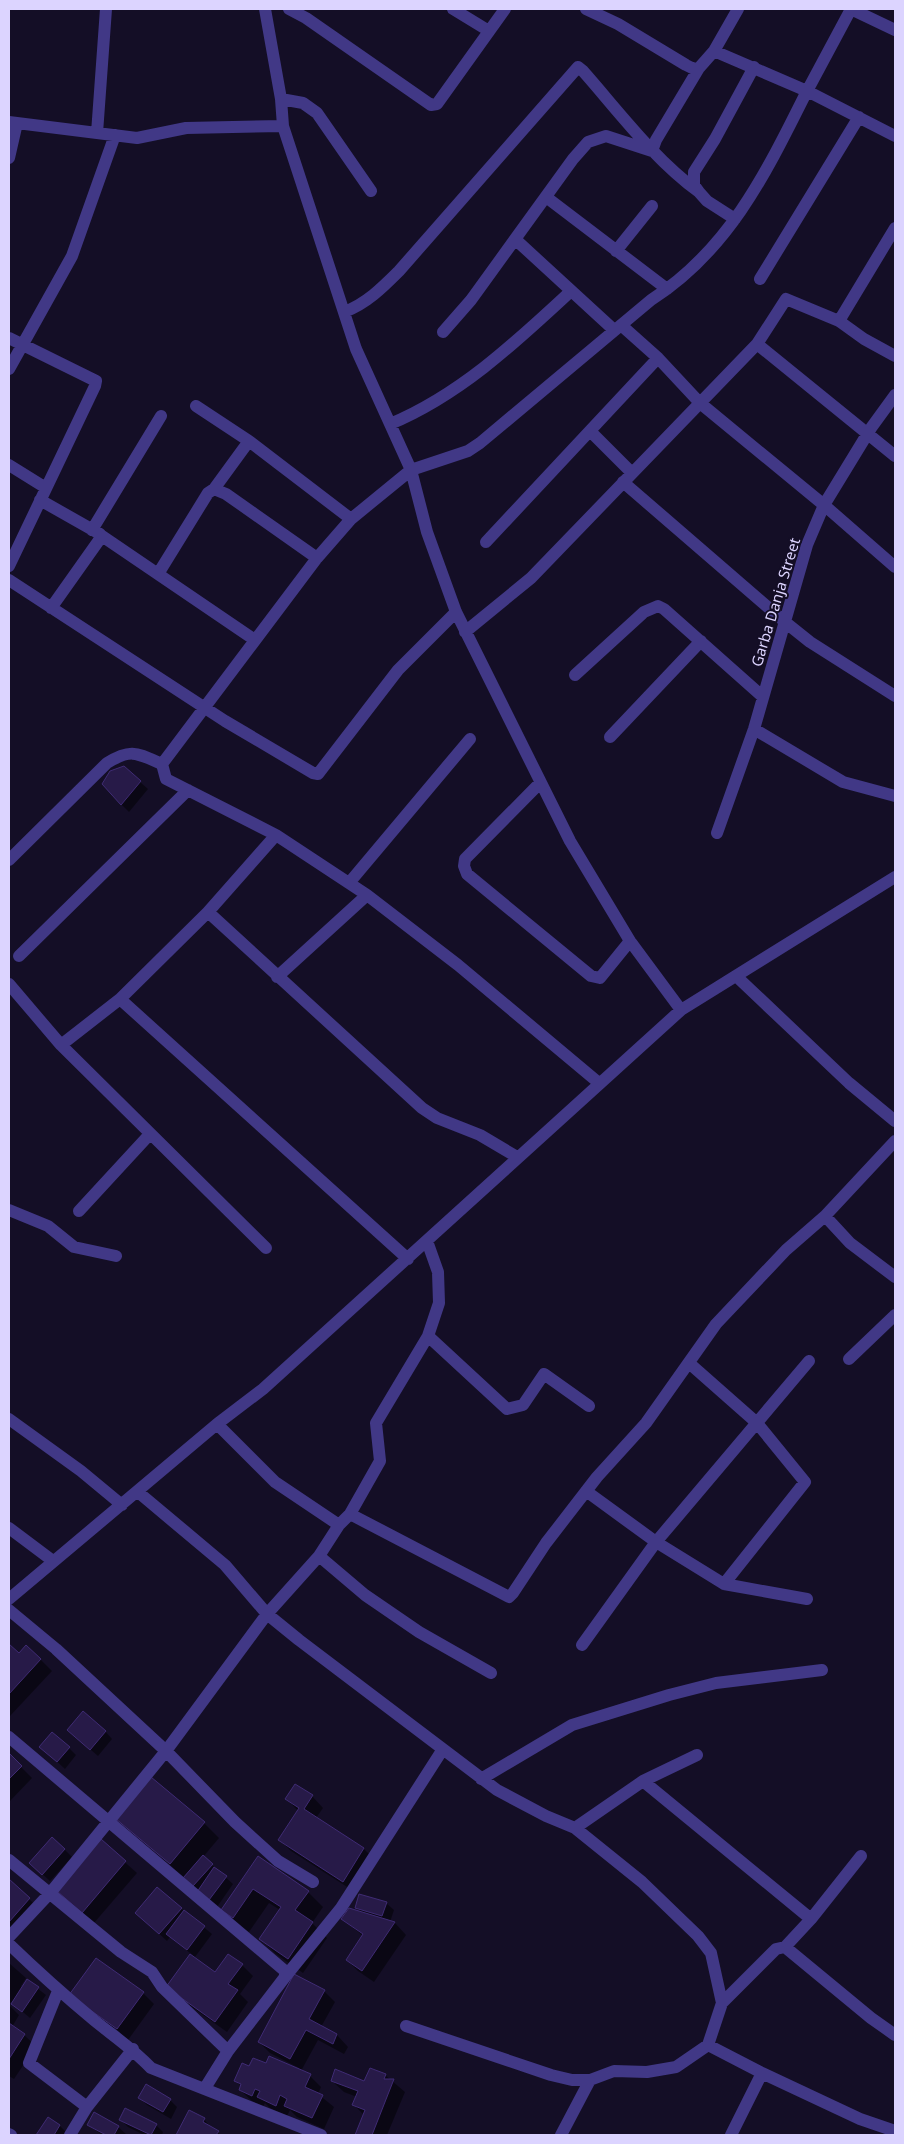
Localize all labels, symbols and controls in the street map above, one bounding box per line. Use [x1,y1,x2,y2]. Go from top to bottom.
street label: Garba Danja Street [746,535,804,669]

